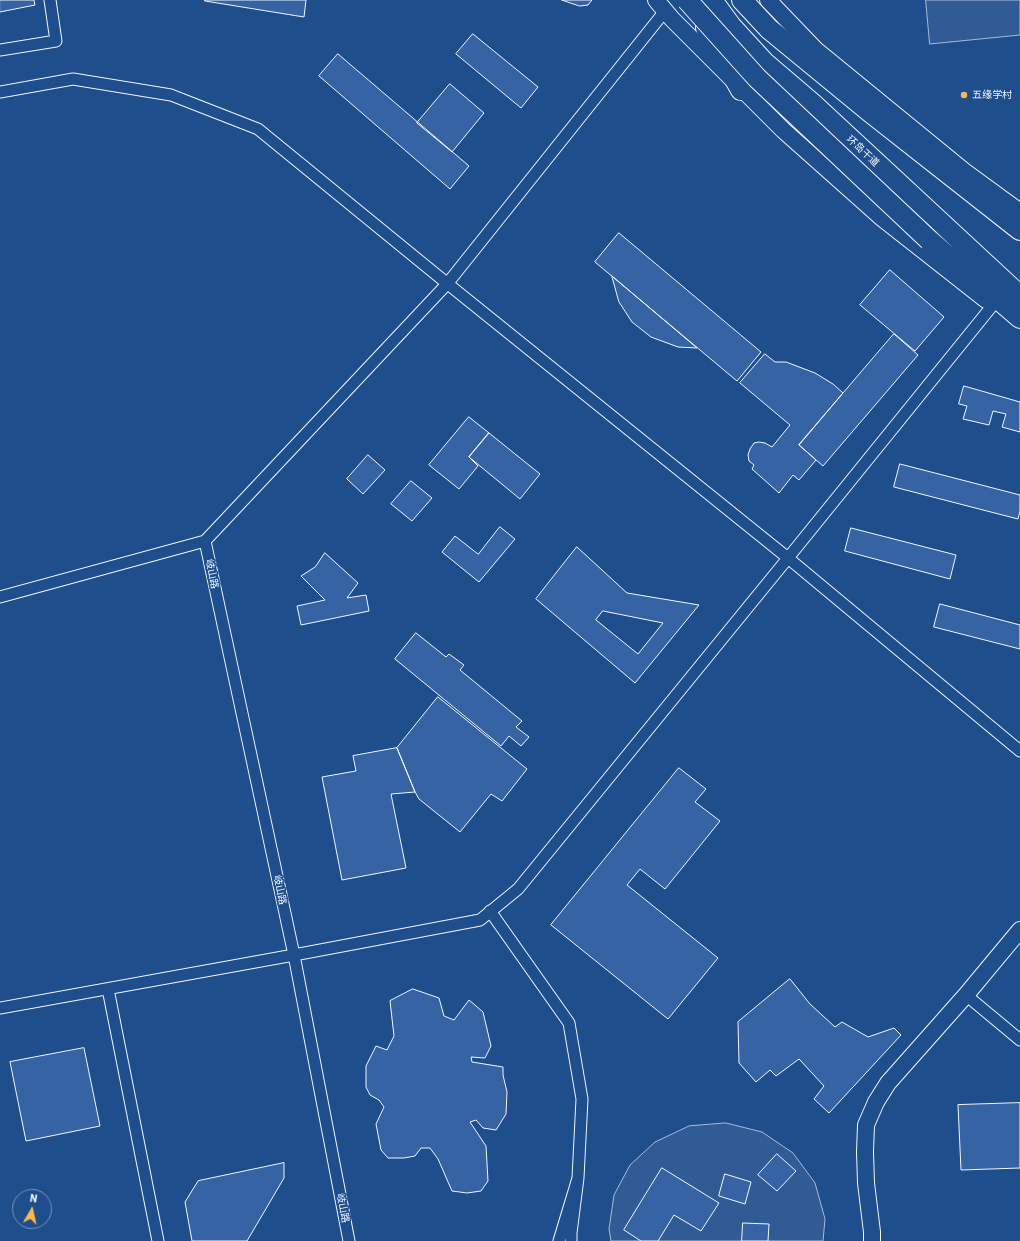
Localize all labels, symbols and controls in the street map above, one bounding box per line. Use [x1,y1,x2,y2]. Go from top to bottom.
place label: 五缘学村 [972,89,1012,101]
marker: 五缘学村 [959,90,969,100]
street label: 环岛干道 [844,133,882,169]
street label: 岐山路 [203,558,221,590]
street label: 岐山路 [271,874,289,906]
north arrow [12,1189,52,1229]
text: N [29,1191,38,1205]
street label: 岐山路 [334,1192,352,1224]

